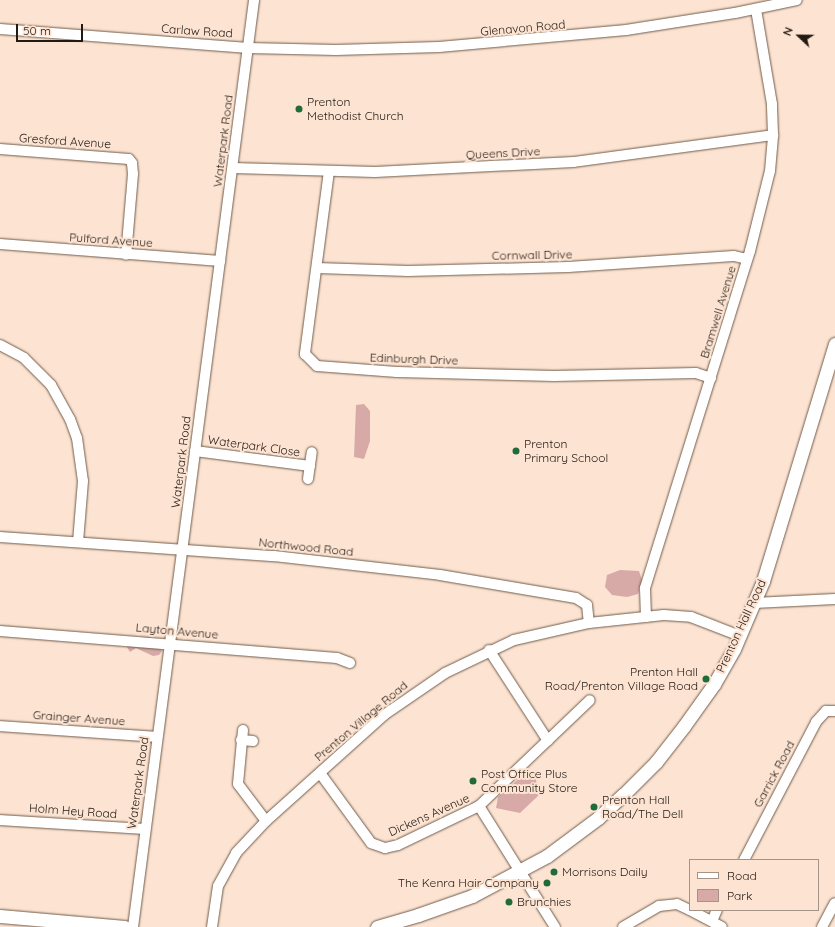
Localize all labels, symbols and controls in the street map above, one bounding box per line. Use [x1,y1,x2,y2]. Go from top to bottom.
scale bar [18,16,85,42]
north arrow [779,16,819,56]
street label: Glenavon Road [480,17,566,39]
street label: Carlaw Road [161,21,233,41]
text: 50 m [23,23,51,38]
text: N [780,25,796,38]
street label: Waterpark Road [210,94,236,188]
place label: Prenton Methodist Church [307,95,404,123]
marker: Prenton Methodist Church [294,104,304,114]
street label: Gresford Avenue [19,131,111,151]
street label: Queens Drive [465,144,541,162]
street label: Pulford Avenue [69,230,153,250]
street label: Cornwall Drive [492,247,572,263]
street label: Bramwell Avenue [697,264,739,360]
street label: Edinburgh Drive [370,350,458,368]
street label: Waterpark Road [168,415,194,509]
street label: Waterpark Close [207,432,301,460]
place label: Prenton Primary School [524,437,608,465]
marker: Prenton Primary School [511,446,521,456]
street label: Northwood Road [258,535,354,559]
street label: Prenton Hall Road [713,577,769,675]
street label: Layton Avenue [135,620,219,642]
place label: Prenton Hall Road/Prenton Village Road [545,665,698,693]
marker: Prenton Hall Road/Prenton Village Road [701,674,711,684]
street label: Prenton Village Road [312,678,410,764]
street label: Grainger Avenue [32,708,126,728]
street label: Waterpark Road [124,736,152,830]
street label: Garrick Road [750,738,798,810]
place label: Post Office Plus Community Store [481,767,578,795]
marker: Post Office Plus Community Store [468,776,478,786]
street label: Dickens Avenue [386,791,472,839]
place label: Prenton Hall Road/The Dell [602,793,683,821]
street label: Holm Hey Road [29,801,117,821]
marker: Prenton Hall Road/The Dell [589,802,599,812]
legend [689,859,819,911]
place label: Morrisons Daily [562,865,648,879]
marker: Morrisons Daily [549,867,559,877]
text: Road [727,868,757,883]
place label: The Kenra Hair Company [398,876,539,890]
marker: The Kenra Hair Company [542,878,552,888]
text: Park [727,888,752,903]
place label: Brunchies [517,895,571,909]
marker: Brunchies [504,897,514,907]

